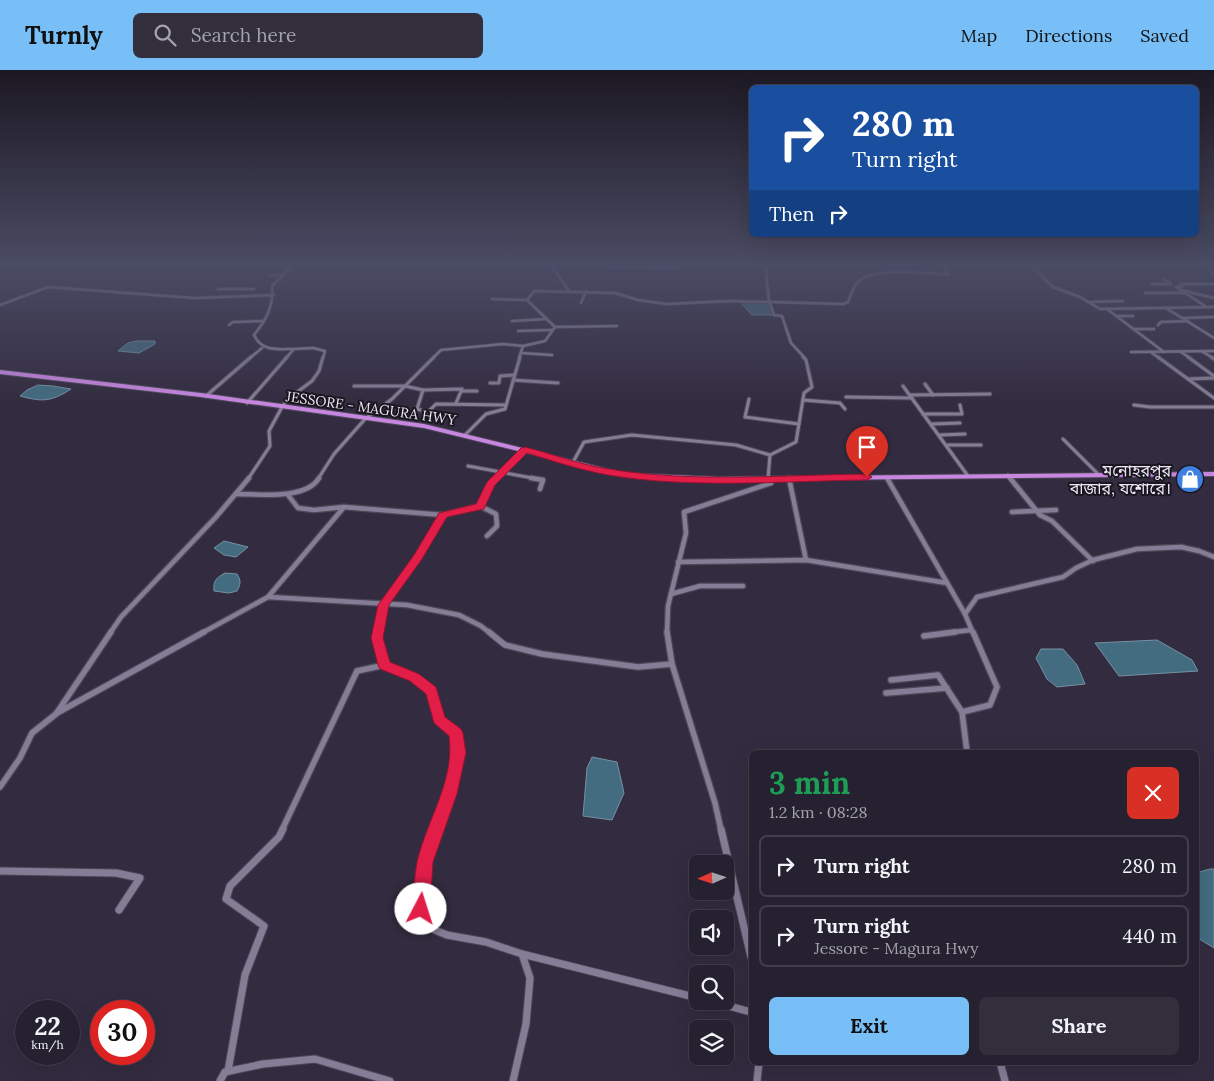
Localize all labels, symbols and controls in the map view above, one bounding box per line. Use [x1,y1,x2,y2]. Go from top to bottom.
search box [133,13,483,58]
text: Turnly [25,20,103,51]
icon: search [151,21,179,49]
text: Search here [191,23,296,47]
text: Map [961,24,997,47]
text: Directions [1025,24,1112,47]
text: Saved [1140,24,1189,47]
text: 280 m [852,101,954,146]
icon: right [769,105,834,170]
text: Turn right [852,145,957,173]
icon: right [824,200,852,228]
text: Then [769,202,814,226]
street label: JESSORE - MAGURA HWY [284,387,458,429]
pin [846,426,888,477]
icon: arrive [853,433,881,461]
place label: ম‌ন‌োহরপুর বাজার, যশ‌োরে। [1069,460,1171,498]
shop icon: ম‌ন‌োহরপুর বাজার, যশ‌োরে। [1175,464,1205,494]
text: 3 min [769,764,850,802]
button: close [1127,767,1179,819]
text: 1.2 km · 08:28 [769,802,867,822]
icon: right [771,852,799,880]
text: Turn right [814,854,910,878]
text: 280 m [1122,854,1177,878]
north arrow [689,855,734,900]
map controls [689,855,734,1065]
position arrow [394,882,446,934]
button: sound [689,910,734,955]
text: Turn right [814,914,910,938]
icon: right [771,922,799,950]
text: 440 m [1123,924,1177,948]
text: Jessore - Magura Hwy [814,938,978,958]
button: search [689,965,734,1010]
button: Exit [769,997,969,1055]
button: Share [979,997,1179,1055]
speed limit sign: 30 [90,1000,155,1065]
text: 22 [34,1010,61,1042]
button: layers [689,1020,734,1065]
text: km/h [31,1037,64,1052]

